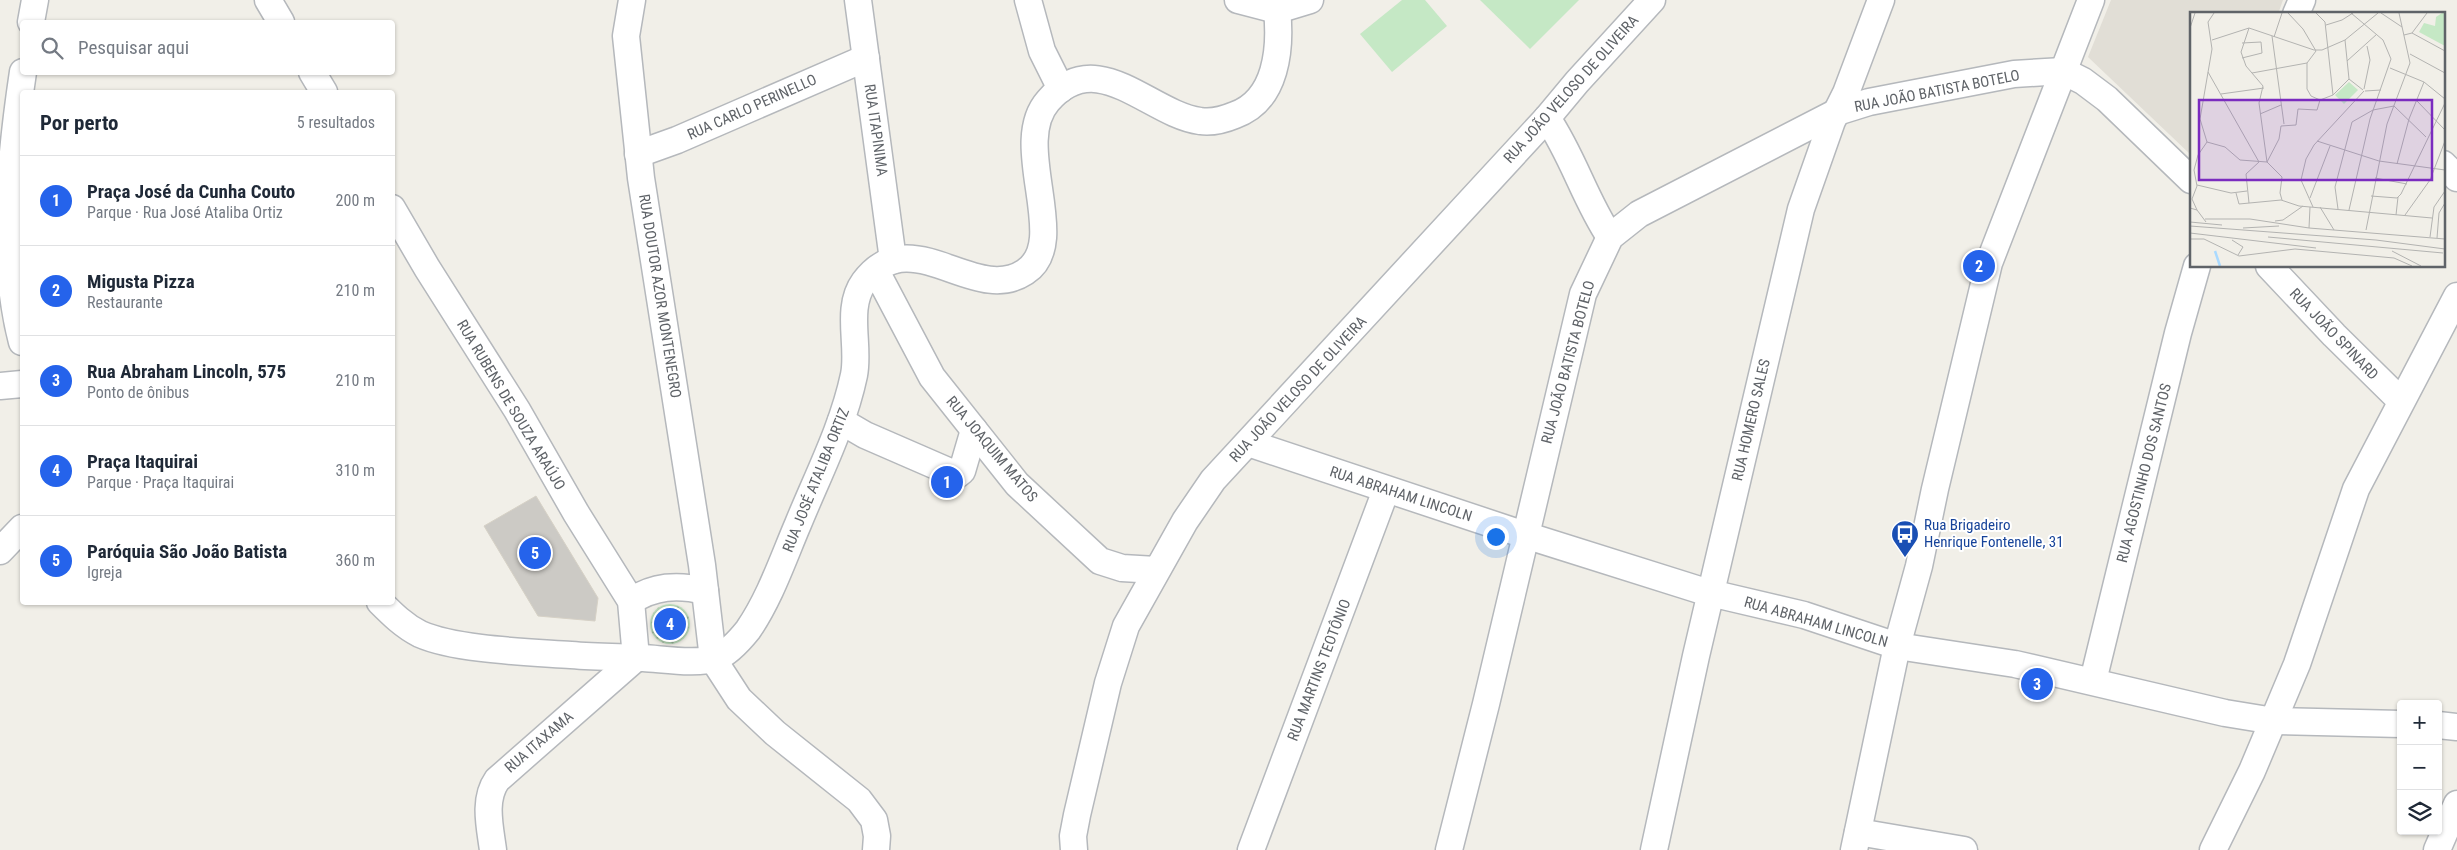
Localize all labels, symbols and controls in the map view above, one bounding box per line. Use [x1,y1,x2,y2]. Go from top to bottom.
street label: RUA JOÃO VELOSO DE OLIVEIRA [1500,11,1642,167]
inset map [2190,12,2444,268]
search box [20,20,395,75]
icon: search [38,34,66,62]
text: Pesquisar aqui [78,36,189,59]
street label: RUA JOÃO BATISTA BOTELO [1853,66,2021,116]
street label: RUA CARLO PERINELLO [685,70,819,144]
street label: RUA ITAPINIMA [861,83,891,178]
text: Por perto [40,111,119,135]
text: 5 resultados [297,113,375,132]
text: Praça José da Cunha Couto [87,180,295,203]
text: 1 [52,191,60,210]
text: 200 m [336,191,375,210]
street label: RUA DOUTOR AZOR MONTENEGRO [635,193,685,399]
text: Parque · Rua José Ataliba Ortiz [87,203,283,222]
pin: 2 [1963,247,1995,285]
text: Migusta Pizza [87,270,195,293]
street label: RUA JOÃO BATISTA BOTELO [1538,279,1598,445]
text: 2 [52,281,60,300]
text: 210 m [336,281,375,300]
street label: RUA JOÃO SPINARD [2286,285,2382,383]
text: Restaurante [87,293,163,312]
street label: RUA JOÃO VELOSO DE OLIVEIRA [1226,312,1371,466]
street label: RUA RUBENS DE SOUZA ARAÚJO [453,317,569,493]
street label: RUA HOMERO SALES [1728,357,1774,483]
text: Rua Abraham Lincoln, 575 [87,360,286,383]
text: 3 [52,371,60,390]
text: 210 m [336,371,375,390]
street label: RUA AGOSTINHO DOS SANTOS [2113,381,2175,564]
text: Ponto de ônibus [87,383,189,402]
street label: RUA JOAQUIM MATOS [943,392,1042,506]
street label: RUA JOSÉ ATALIBA ORTIZ [779,405,853,555]
text: Praça Itaquirai [87,450,198,473]
text: 4 [52,461,60,480]
text: 310 m [336,461,375,480]
street label: RUA ABRAHAM LINCOLN [1327,462,1475,526]
pin: 1 [931,463,963,501]
text: Parque · Praça Itaquirai [87,473,234,492]
place label: Rua Brigadeiro Henrique Fontenelle, 31 [1924,516,2064,551]
bus stop icon: Rua Brigadeiro Henrique Fontenelle, 31 [1890,519,1920,558]
your location [1483,524,1509,550]
pin: 5 [519,534,551,572]
text: Paróquia São João Batista [87,540,287,563]
text: 5 [52,551,60,570]
text: 360 m [336,551,375,570]
text: Igreja [87,563,122,582]
street label: RUA ABRAHAM LINCOLN [1742,593,1890,651]
street label: RUA MARTINS TEOTÔNIO [1284,597,1354,743]
pin: 4 [654,605,686,643]
pin: 3 [2021,665,2053,703]
map controls [2397,700,2442,835]
button: + [2397,700,2442,745]
street label: RUA ITAXAMA [501,707,577,777]
button: − [2397,745,2442,790]
button: layers [2397,790,2442,835]

